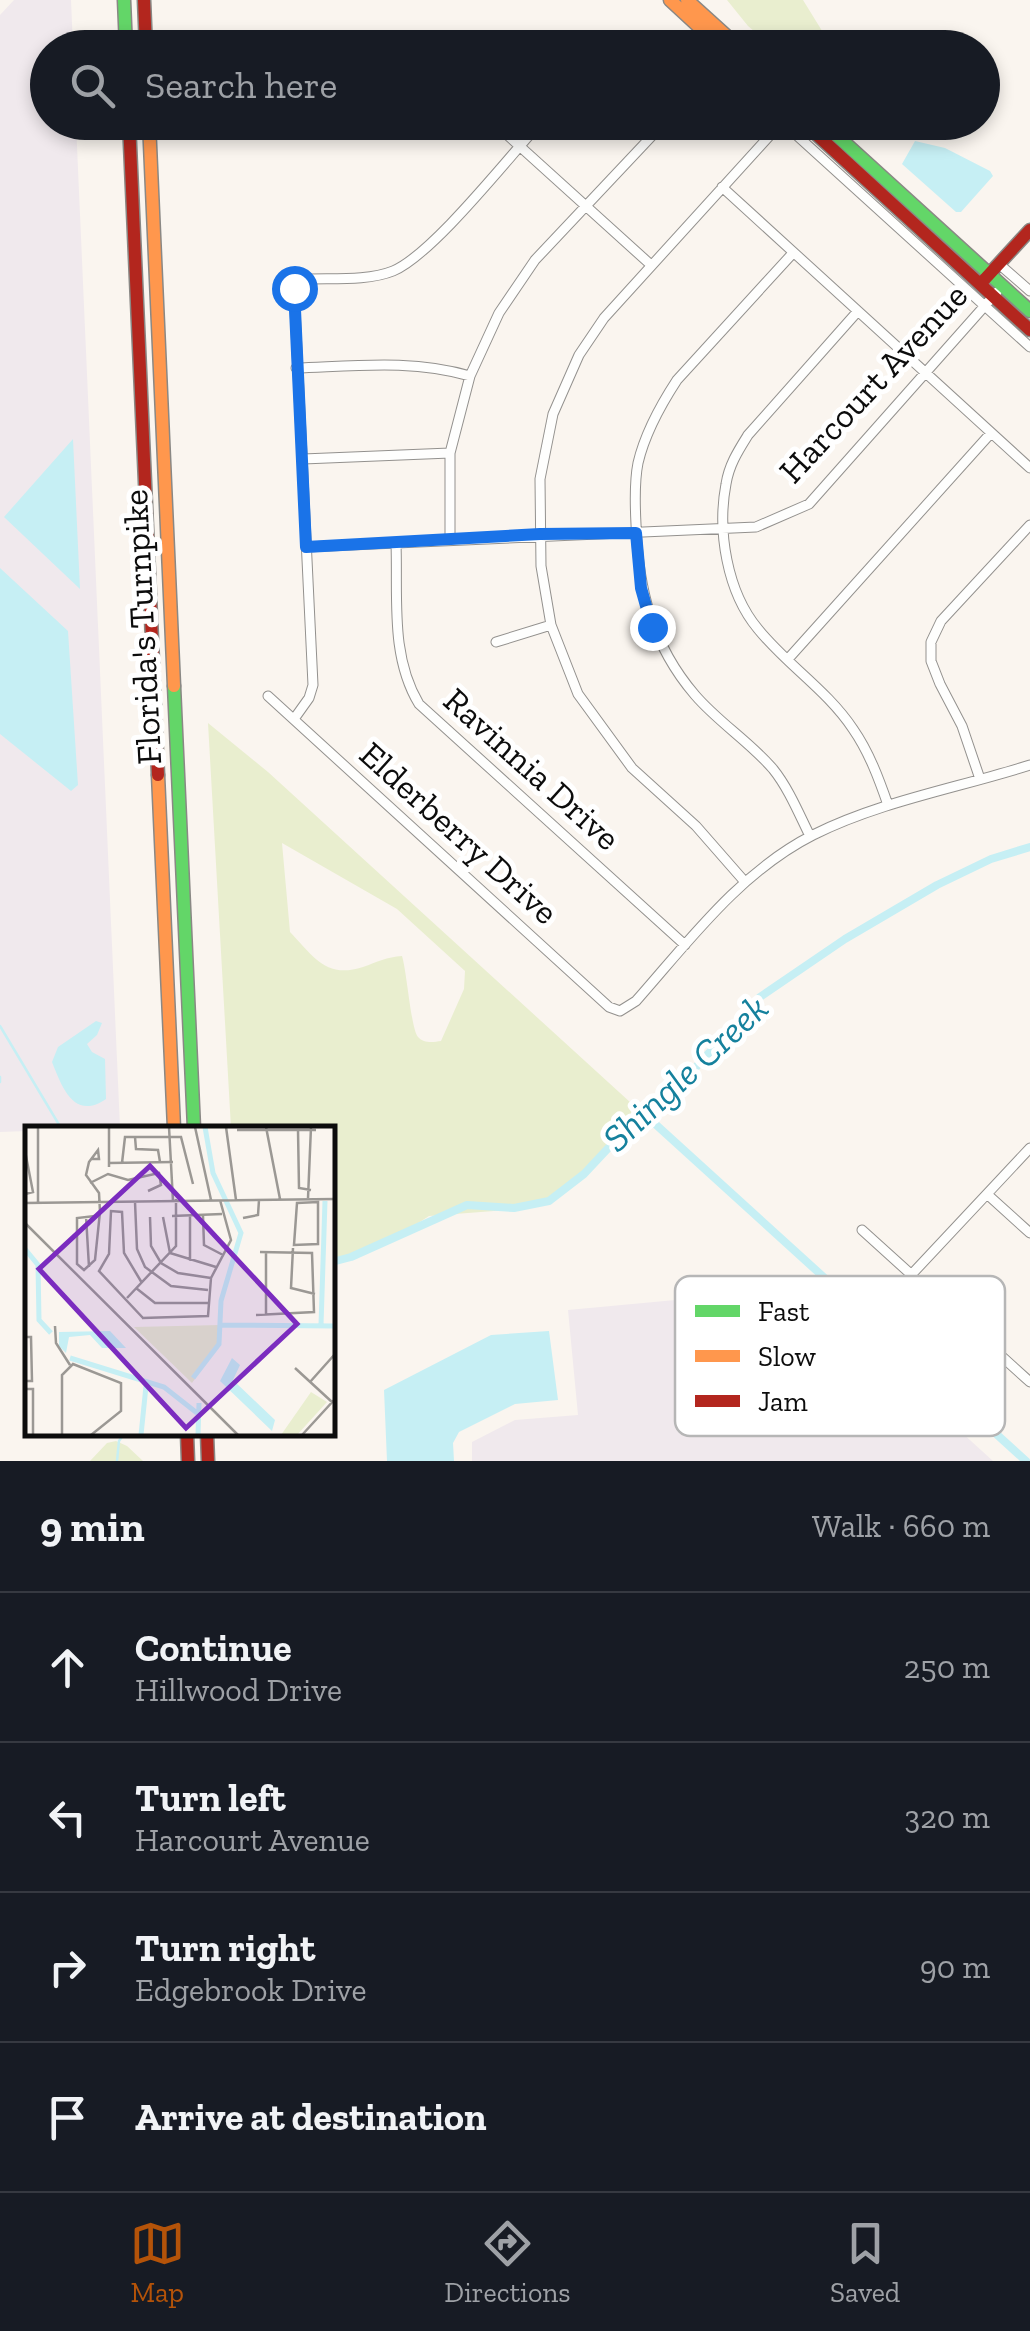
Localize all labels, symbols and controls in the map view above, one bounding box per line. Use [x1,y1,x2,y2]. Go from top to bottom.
search box [30,30,1000,140]
icon: search [65,58,120,113]
text: Search here [145,62,337,108]
route start [272,266,318,312]
street label: Harcourt Avenue [770,275,976,491]
street label: Florida's Turnpike [114,488,170,766]
route end [630,605,676,651]
street label: Ravinnia Drive [435,679,629,859]
street label: Elderberry Drive [351,733,567,933]
water label: Shingle Creek [593,985,777,1161]
inset map [25,1126,335,1436]
legend [675,1276,1005,1436]
text: Fast [758,1295,810,1328]
text: Slow [758,1340,816,1373]
text: Jam [758,1385,808,1418]
text: 9 min [40,1501,145,1552]
text: Walk · 660 m [812,1507,990,1545]
text: Continue [135,1625,292,1671]
icon: ahead [40,1640,95,1695]
text: 250 m [904,1648,990,1686]
text: Hillwood Drive [135,1671,342,1709]
text: Turn left [135,1775,286,1821]
icon: left [40,1790,95,1845]
text: 320 m [905,1798,990,1836]
text: Harcourt Avenue [135,1821,370,1859]
text: Turn right [135,1925,315,1971]
icon: right [40,1940,95,1995]
text: 90 m [920,1948,990,1986]
text: Edgebrook Drive [135,1971,367,2009]
icon: arrive [40,2090,95,2145]
text: Arrive at destination [135,2094,486,2140]
tab: Map [130,2216,185,2309]
tab: Directions [444,2216,571,2309]
tab: Saved [830,2216,900,2309]

